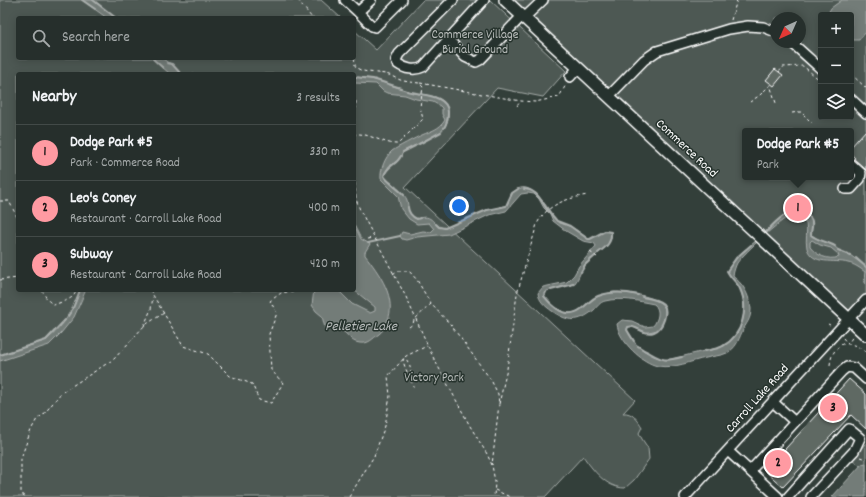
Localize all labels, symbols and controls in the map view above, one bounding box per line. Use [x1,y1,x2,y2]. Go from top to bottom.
north arrow [770,12,806,48]
map controls [818,12,854,120]
button: + [818,12,854,48]
search box [16,16,356,60]
park label: Commerce Village Burial Ground [432,26,519,60]
icon: search [30,27,52,49]
text: Search here [62,27,130,49]
button: − [818,48,854,84]
button: layers [818,84,854,120]
text: Nearby [32,86,76,110]
text: 3 results [296,89,340,108]
street label: Commerce Road [651,115,721,183]
popup [742,128,854,180]
text: Dodge Park #5 [70,132,153,154]
text: Dodge Park #5 [757,134,839,156]
text: 1 [44,143,46,162]
text: 330 m [309,143,340,162]
text: Park · Commerce Road [70,154,180,173]
text: Park [757,156,779,175]
text: Leo's Coney [70,188,136,210]
pin: 1 [785,193,811,223]
your location [449,196,469,216]
text: 2 [42,199,48,218]
text: 400 m [309,199,340,218]
text: Restaurant · Carroll Lake Road [70,210,222,229]
text: Subway [70,244,112,266]
text: 3 [42,255,48,274]
text: 420 m [310,255,340,274]
text: Restaurant · Carroll Lake Road [70,266,222,285]
water label: Pelletier Lake [325,317,398,337]
street label: Carroll Lake Road [722,360,794,438]
park label: Victory Park [404,369,464,388]
pin: 3 [820,393,846,423]
pin: 2 [765,448,791,478]

